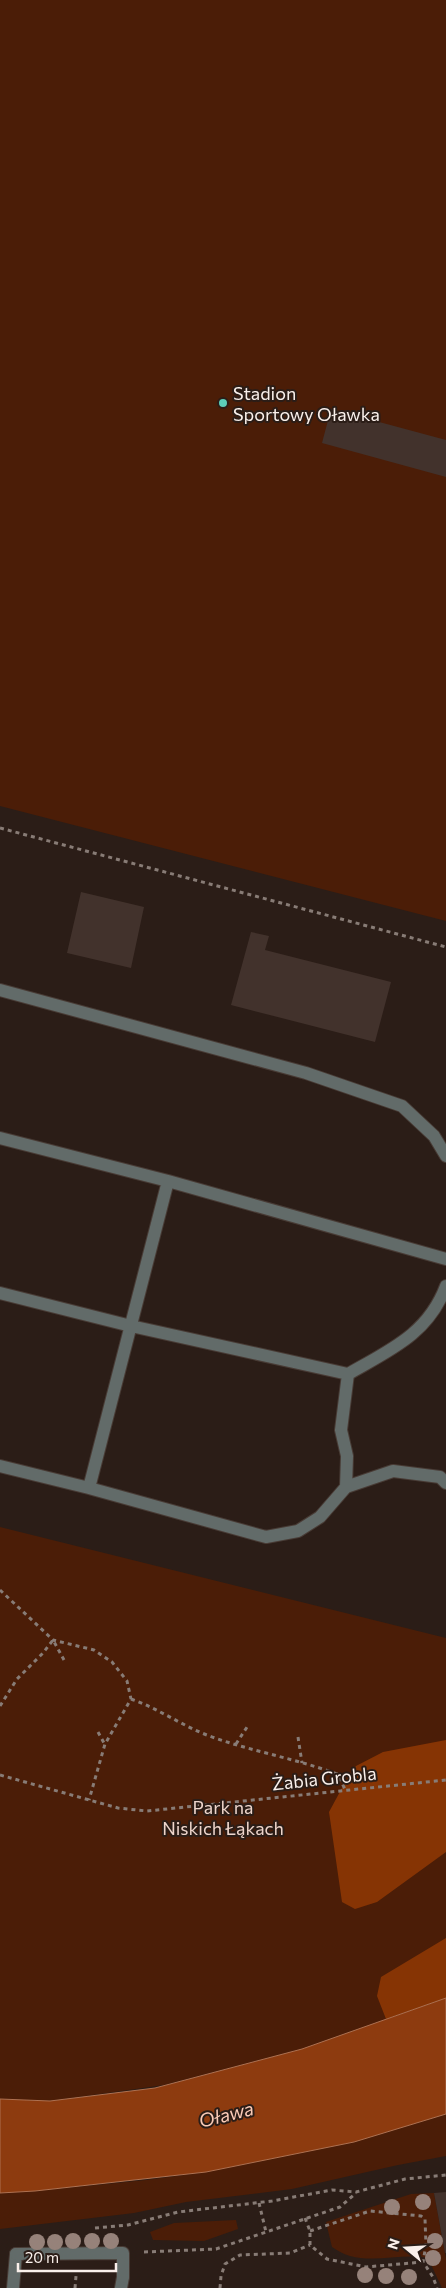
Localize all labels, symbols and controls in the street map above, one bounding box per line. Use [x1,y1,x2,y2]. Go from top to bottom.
place label: Stadion Sportowy Oławka [233,382,380,425]
marker: Stadion Sportowy Oławka [217,397,229,409]
street label: Żabia Grobla [271,1762,377,1794]
park label: Park na Niskich Łąkach [162,1796,284,1839]
water label: Oława [196,2096,256,2132]
north arrow [381,2223,431,2273]
text: N [383,2236,403,2251]
scale bar [18,2240,115,2272]
text: 20 m [25,2248,59,2266]

